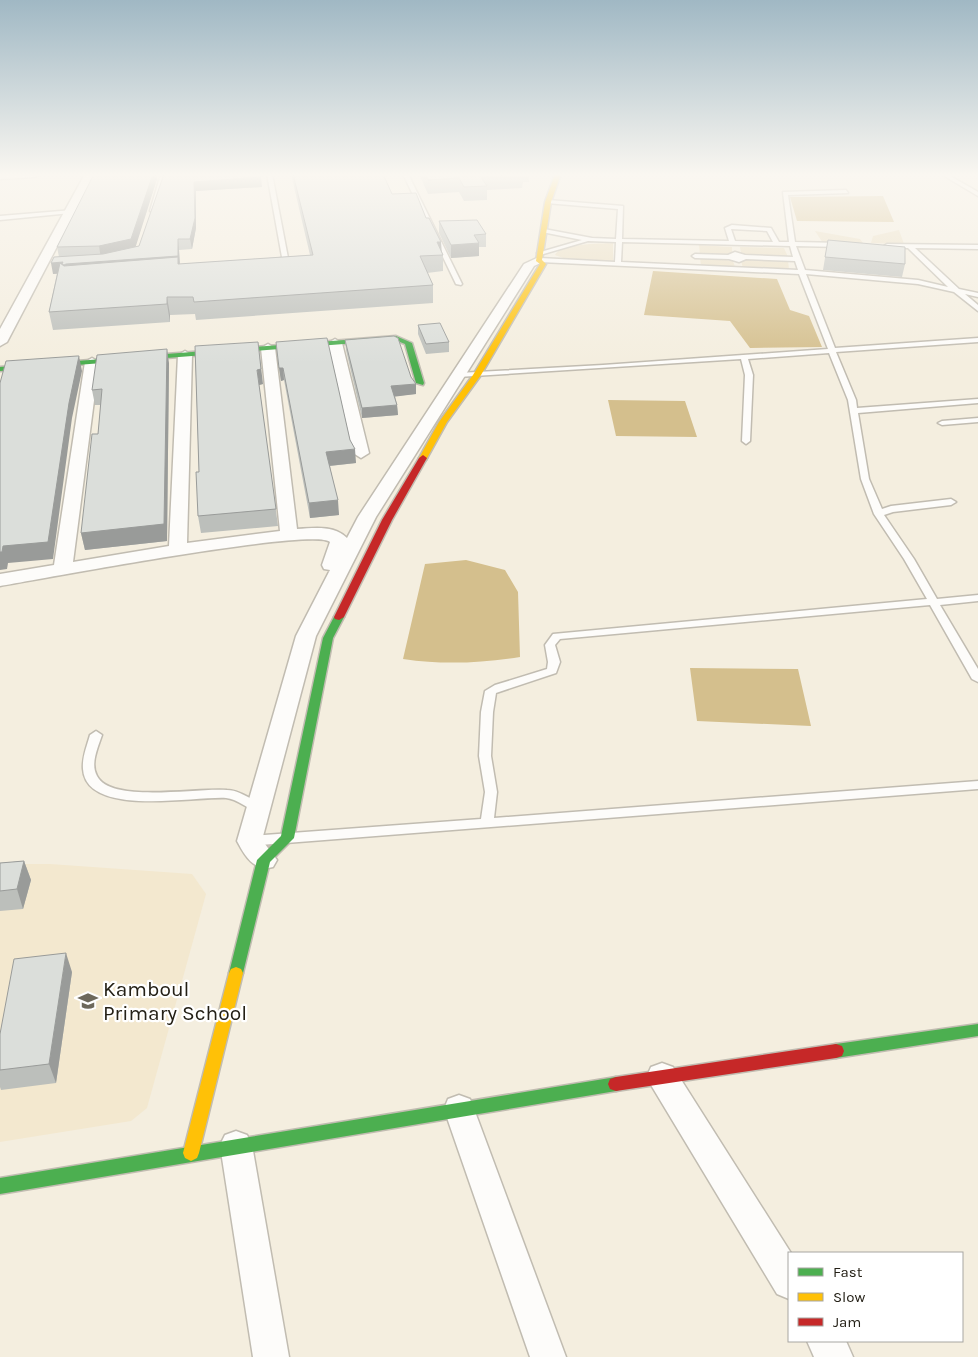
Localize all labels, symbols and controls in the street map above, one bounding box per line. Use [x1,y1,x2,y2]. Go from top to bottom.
place label: Kamboul Primary School [103,977,247,1025]
school or university icon: Kamboul Primary School [77,990,99,1012]
legend [788,1252,963,1342]
text: Fast [833,1263,863,1281]
text: Slow [833,1288,865,1306]
text: Jam [833,1313,861,1331]

